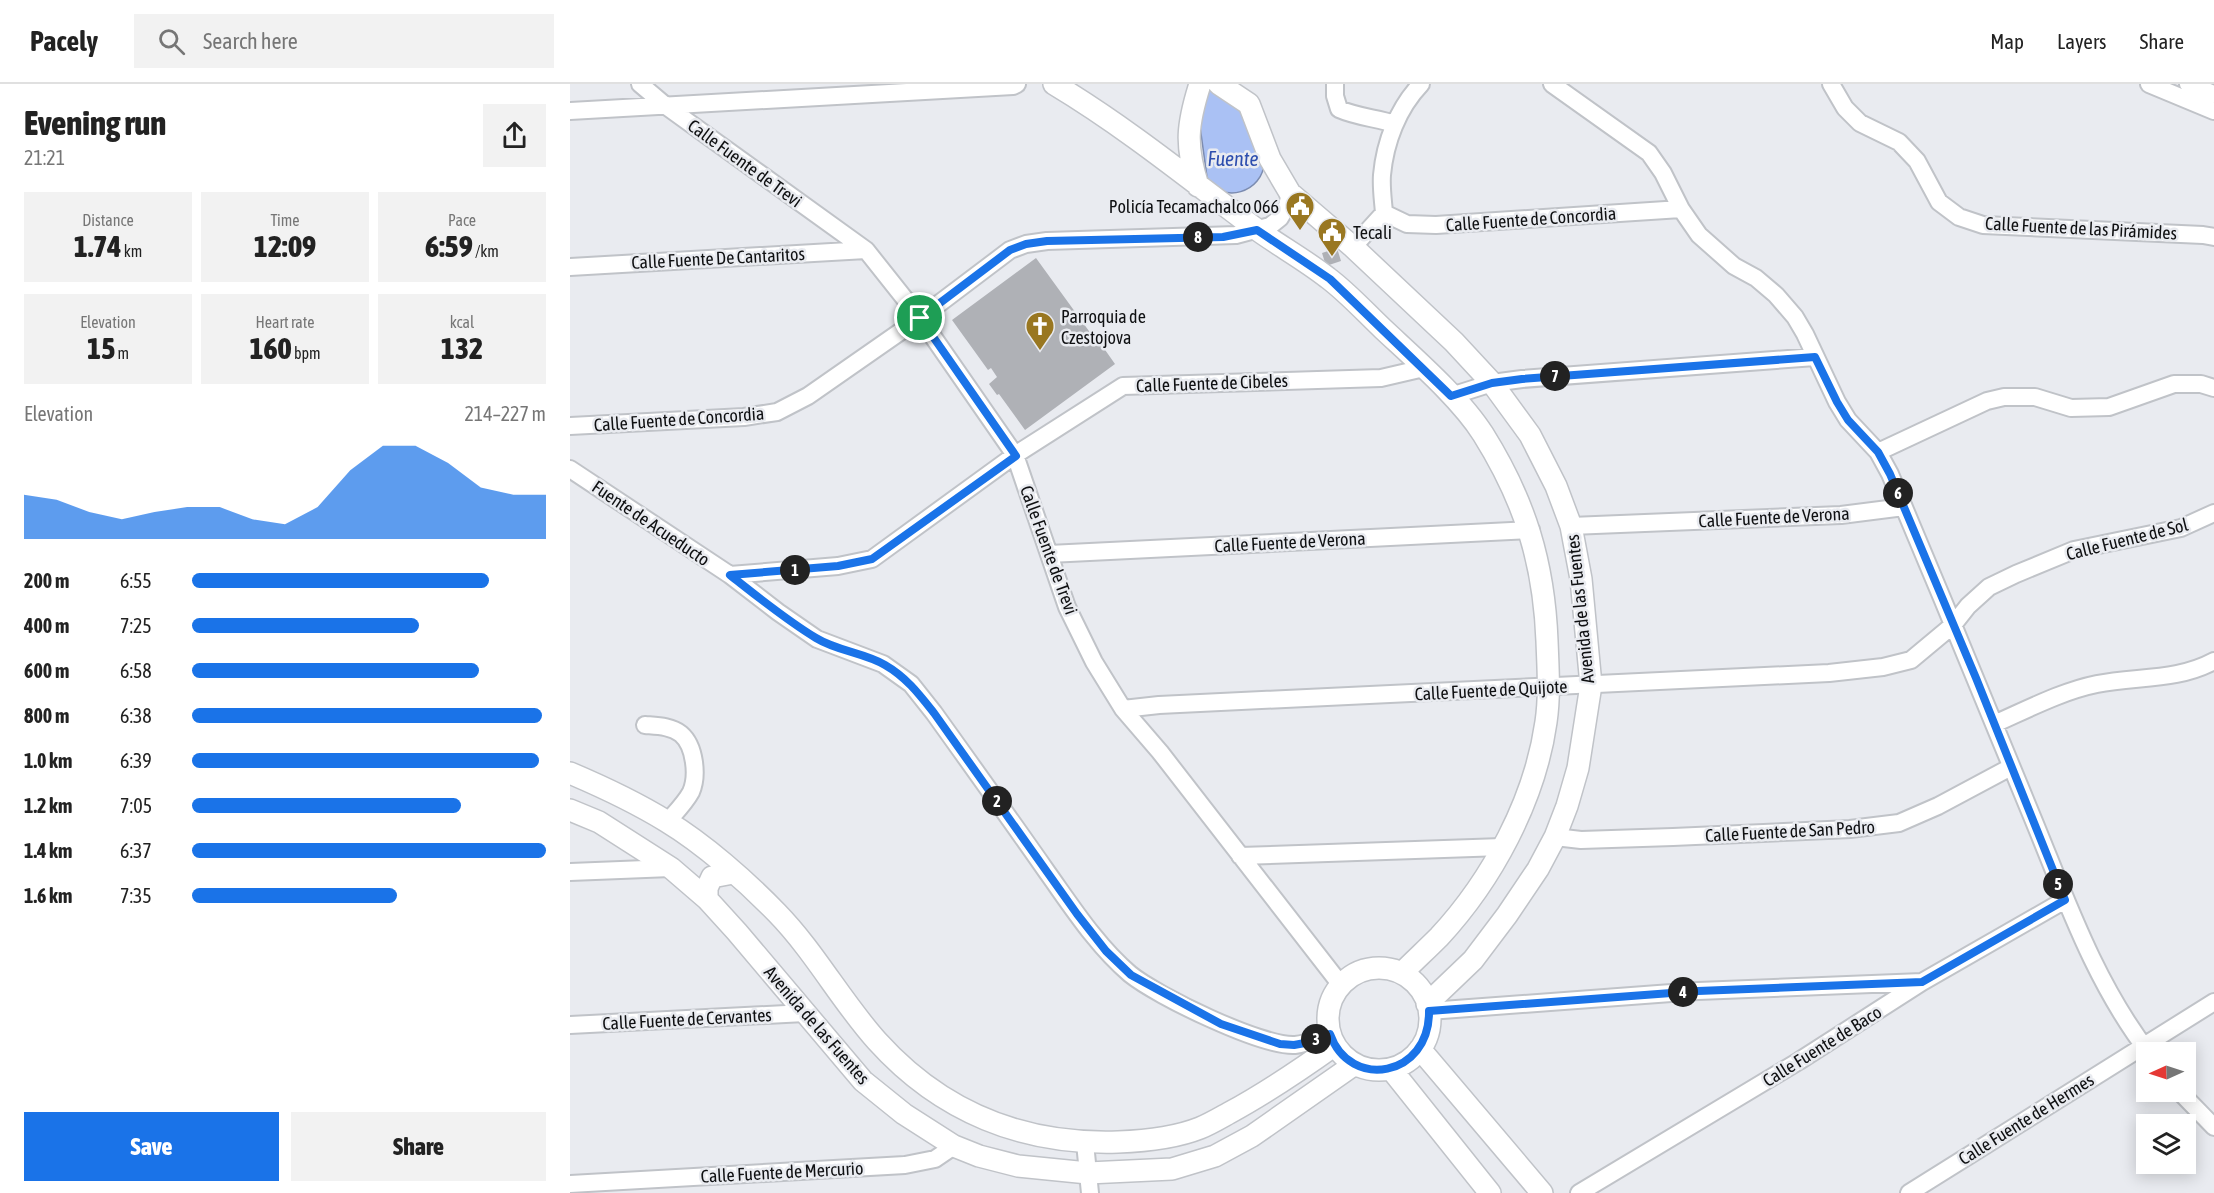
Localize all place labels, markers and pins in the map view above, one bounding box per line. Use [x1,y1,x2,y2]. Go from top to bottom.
public building icon: Policía Tecamachalco 066 [1284,190,1316,232]
place label: Policía Tecamachalco 066 [1109,196,1279,217]
public building icon: Tecali [1316,216,1348,258]
pin: 8 [1183,222,1213,252]
place label: Tecali [1353,222,1392,243]
pin [894,292,945,343]
place label: Parroquia de Czestojova [1061,306,1146,348]
church icon: Parroquia de Czestojova [1024,310,1056,352]
pin: 7 [1540,361,1570,391]
pin: 6 [1883,478,1913,508]
pin: 1 [780,555,810,585]
pin: 2 [982,786,1012,816]
pin: 5 [2043,869,2073,899]
pin: 4 [1668,977,1698,1007]
pin: 3 [1301,1024,1331,1054]

